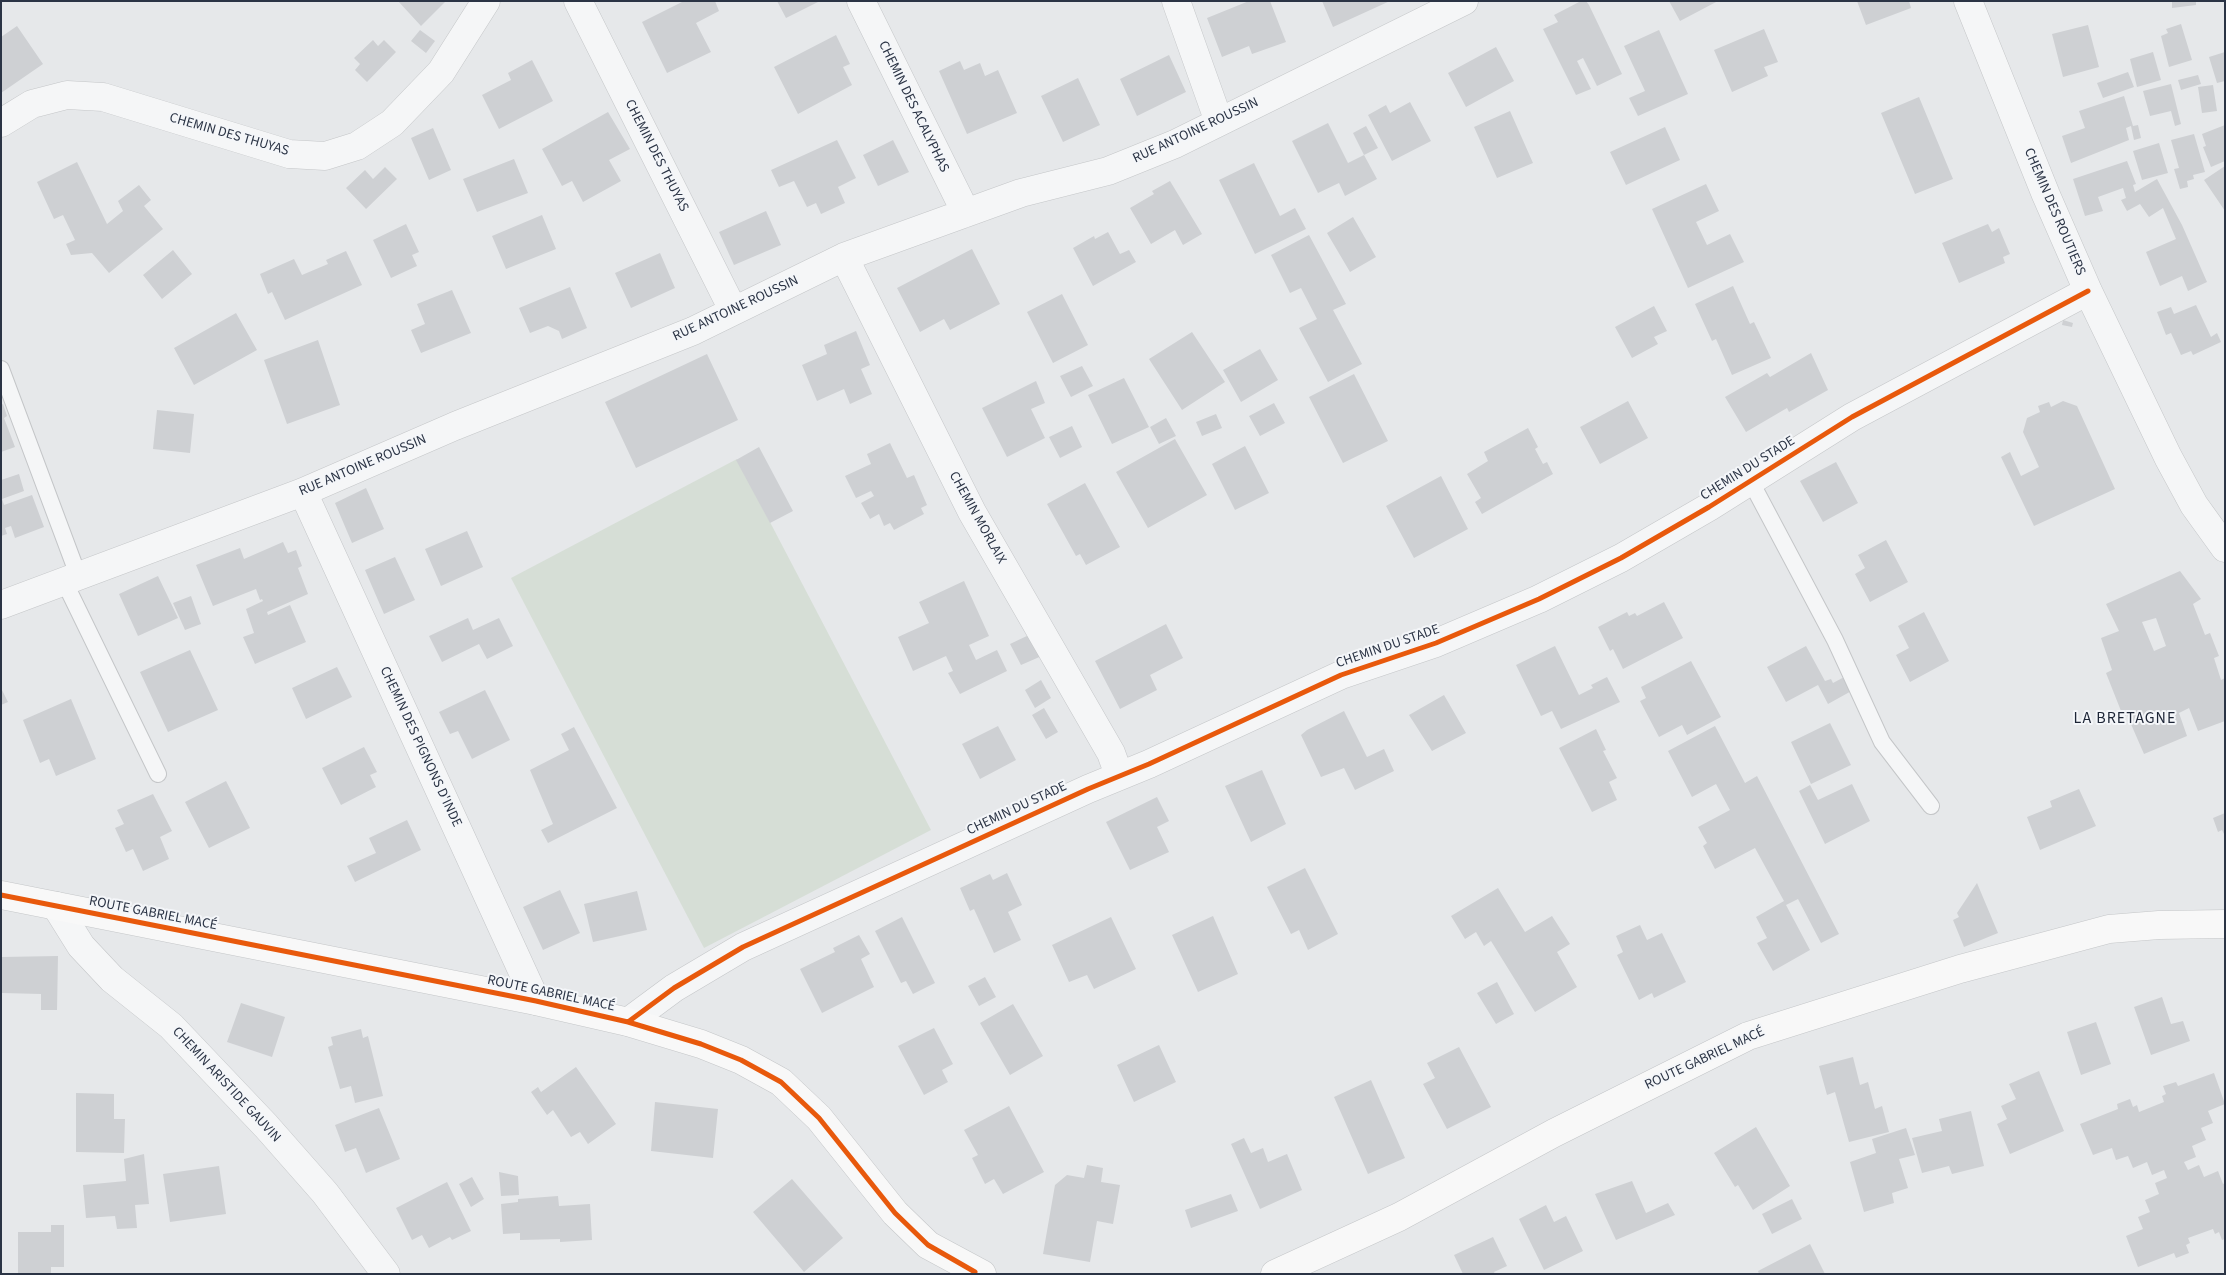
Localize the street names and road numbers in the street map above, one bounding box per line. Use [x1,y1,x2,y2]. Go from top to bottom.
street label: CHEMIN DES ACALYPHAS [874,39,952,175]
street label: RUE ANTOINE ROUSSIN [1130,94,1262,168]
street label: CHEMIN DES THUYAS [620,97,692,215]
street label: CHEMIN DES THUYAS [167,110,291,160]
street label: CHEMIN DES ROUTIERS [2020,146,2088,278]
street label: RUE ANTOINE ROUSSIN [670,272,802,346]
street label: RUE ANTOINE ROUSSIN [297,432,429,500]
street label: CHEMIN DU STADE [1698,433,1798,505]
street label: CHEMIN MORLAIX [945,469,1009,567]
street label: CHEMIN DU STADE [1334,621,1442,673]
street label: CHEMIN DES PIGNONS D'INDE [375,664,465,830]
street label: CHEMIN DU STADE [964,778,1070,840]
street label: ROUTE GABRIEL MACÉ [88,893,218,935]
street label: ROUTE GABRIEL MACÉ [486,972,616,1016]
street label: CHEMIN ARISTIDE GAUVIN [168,1024,284,1146]
street label: ROUTE GABRIEL MACÉ [1643,1024,1767,1094]

